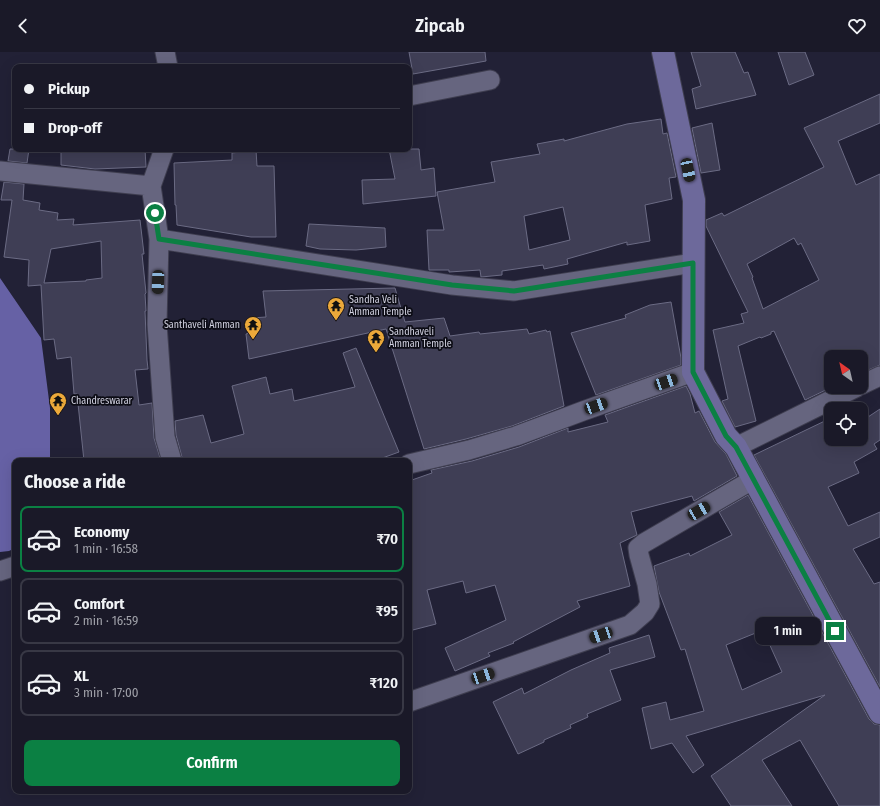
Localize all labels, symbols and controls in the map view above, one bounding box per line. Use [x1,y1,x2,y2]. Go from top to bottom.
icon: back [12,15,34,37]
text: Zipcab [415,15,465,37]
icon: heart [846,15,868,37]
text: Pickup [48,80,90,98]
text: Drop-off [48,119,102,137]
car [680,157,696,183]
route start [146,204,164,222]
car [152,270,164,294]
place label: Sandha Veli Amman Temple [349,294,412,318]
temple icon: Sandha Veli Amman Temple [326,296,346,321]
temple icon: Santhaveli Amman [243,315,263,340]
place label: Santhaveli Amman [164,319,240,331]
place label: Sandhaveli Amman Temple [389,326,452,350]
temple icon: Sandhaveli Amman Temple [366,328,386,353]
north arrow [824,350,868,394]
map controls [824,350,868,446]
car [653,372,679,392]
temple icon: Chandreswarar [48,391,68,416]
place label: Chandreswarar [71,395,133,407]
car [583,396,609,416]
button: locate [824,402,868,446]
text: Choose a ride [24,471,126,493]
car [686,500,712,522]
icon: car [26,521,62,557]
text: Economy [74,523,129,541]
text: ₹70 [376,530,398,548]
text: 1 min · 16:58 [74,541,138,556]
icon: car [26,593,62,629]
text: Comfort [74,595,125,613]
text: ₹95 [376,602,398,620]
text: 2 min · 16:59 [74,613,138,628]
callout: 1 min [755,617,821,645]
route end [826,622,844,640]
text: 1 min [774,623,802,638]
car [588,625,614,645]
icon: car [26,665,62,701]
car [470,666,496,686]
text: XL [74,667,89,685]
text: ₹120 [369,674,398,692]
text: 3 min · 17:00 [74,685,139,700]
button: Confirm [24,740,400,786]

